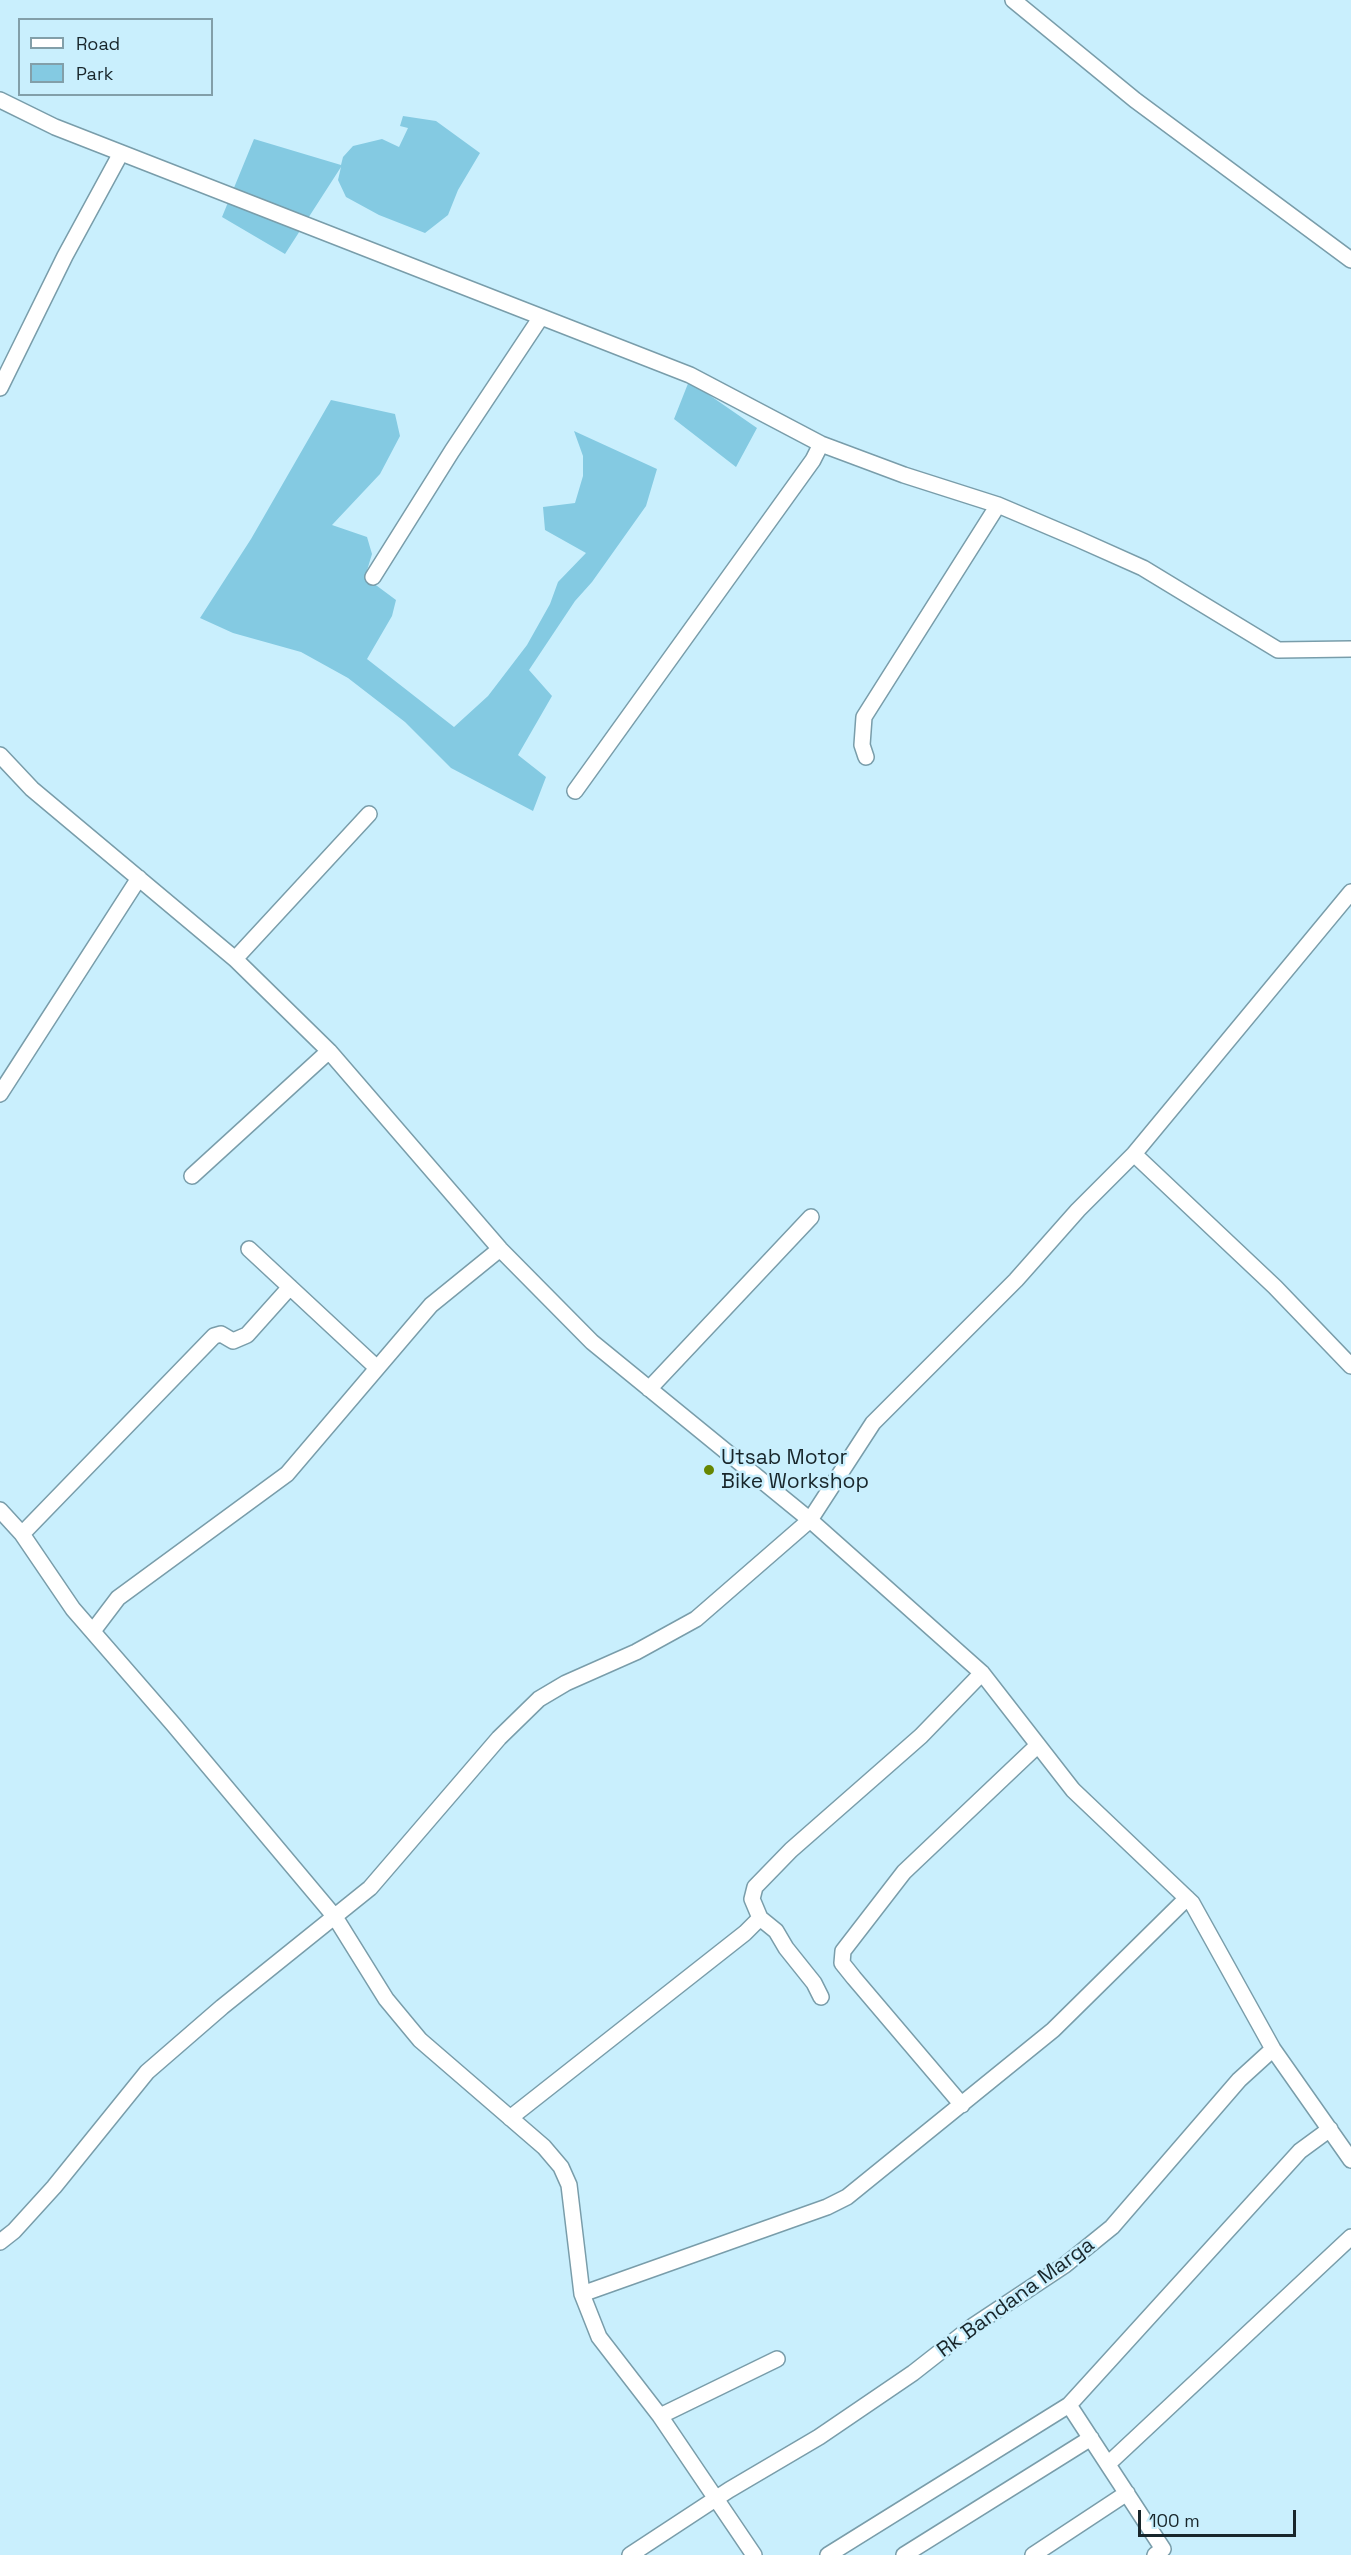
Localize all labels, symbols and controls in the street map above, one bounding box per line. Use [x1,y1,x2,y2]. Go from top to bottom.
legend [18,18,213,96]
text: Road [76,32,120,55]
text: Park [76,62,113,85]
place label: Utsab Motor Bike Workshop [721,1445,869,1495]
marker: Utsab Motor Bike Workshop [702,1463,716,1477]
street label: Rk Bandana Marga [933,2233,1099,2363]
scale bar [1141,2498,1298,2536]
text: 100 m [1149,2509,1200,2532]

